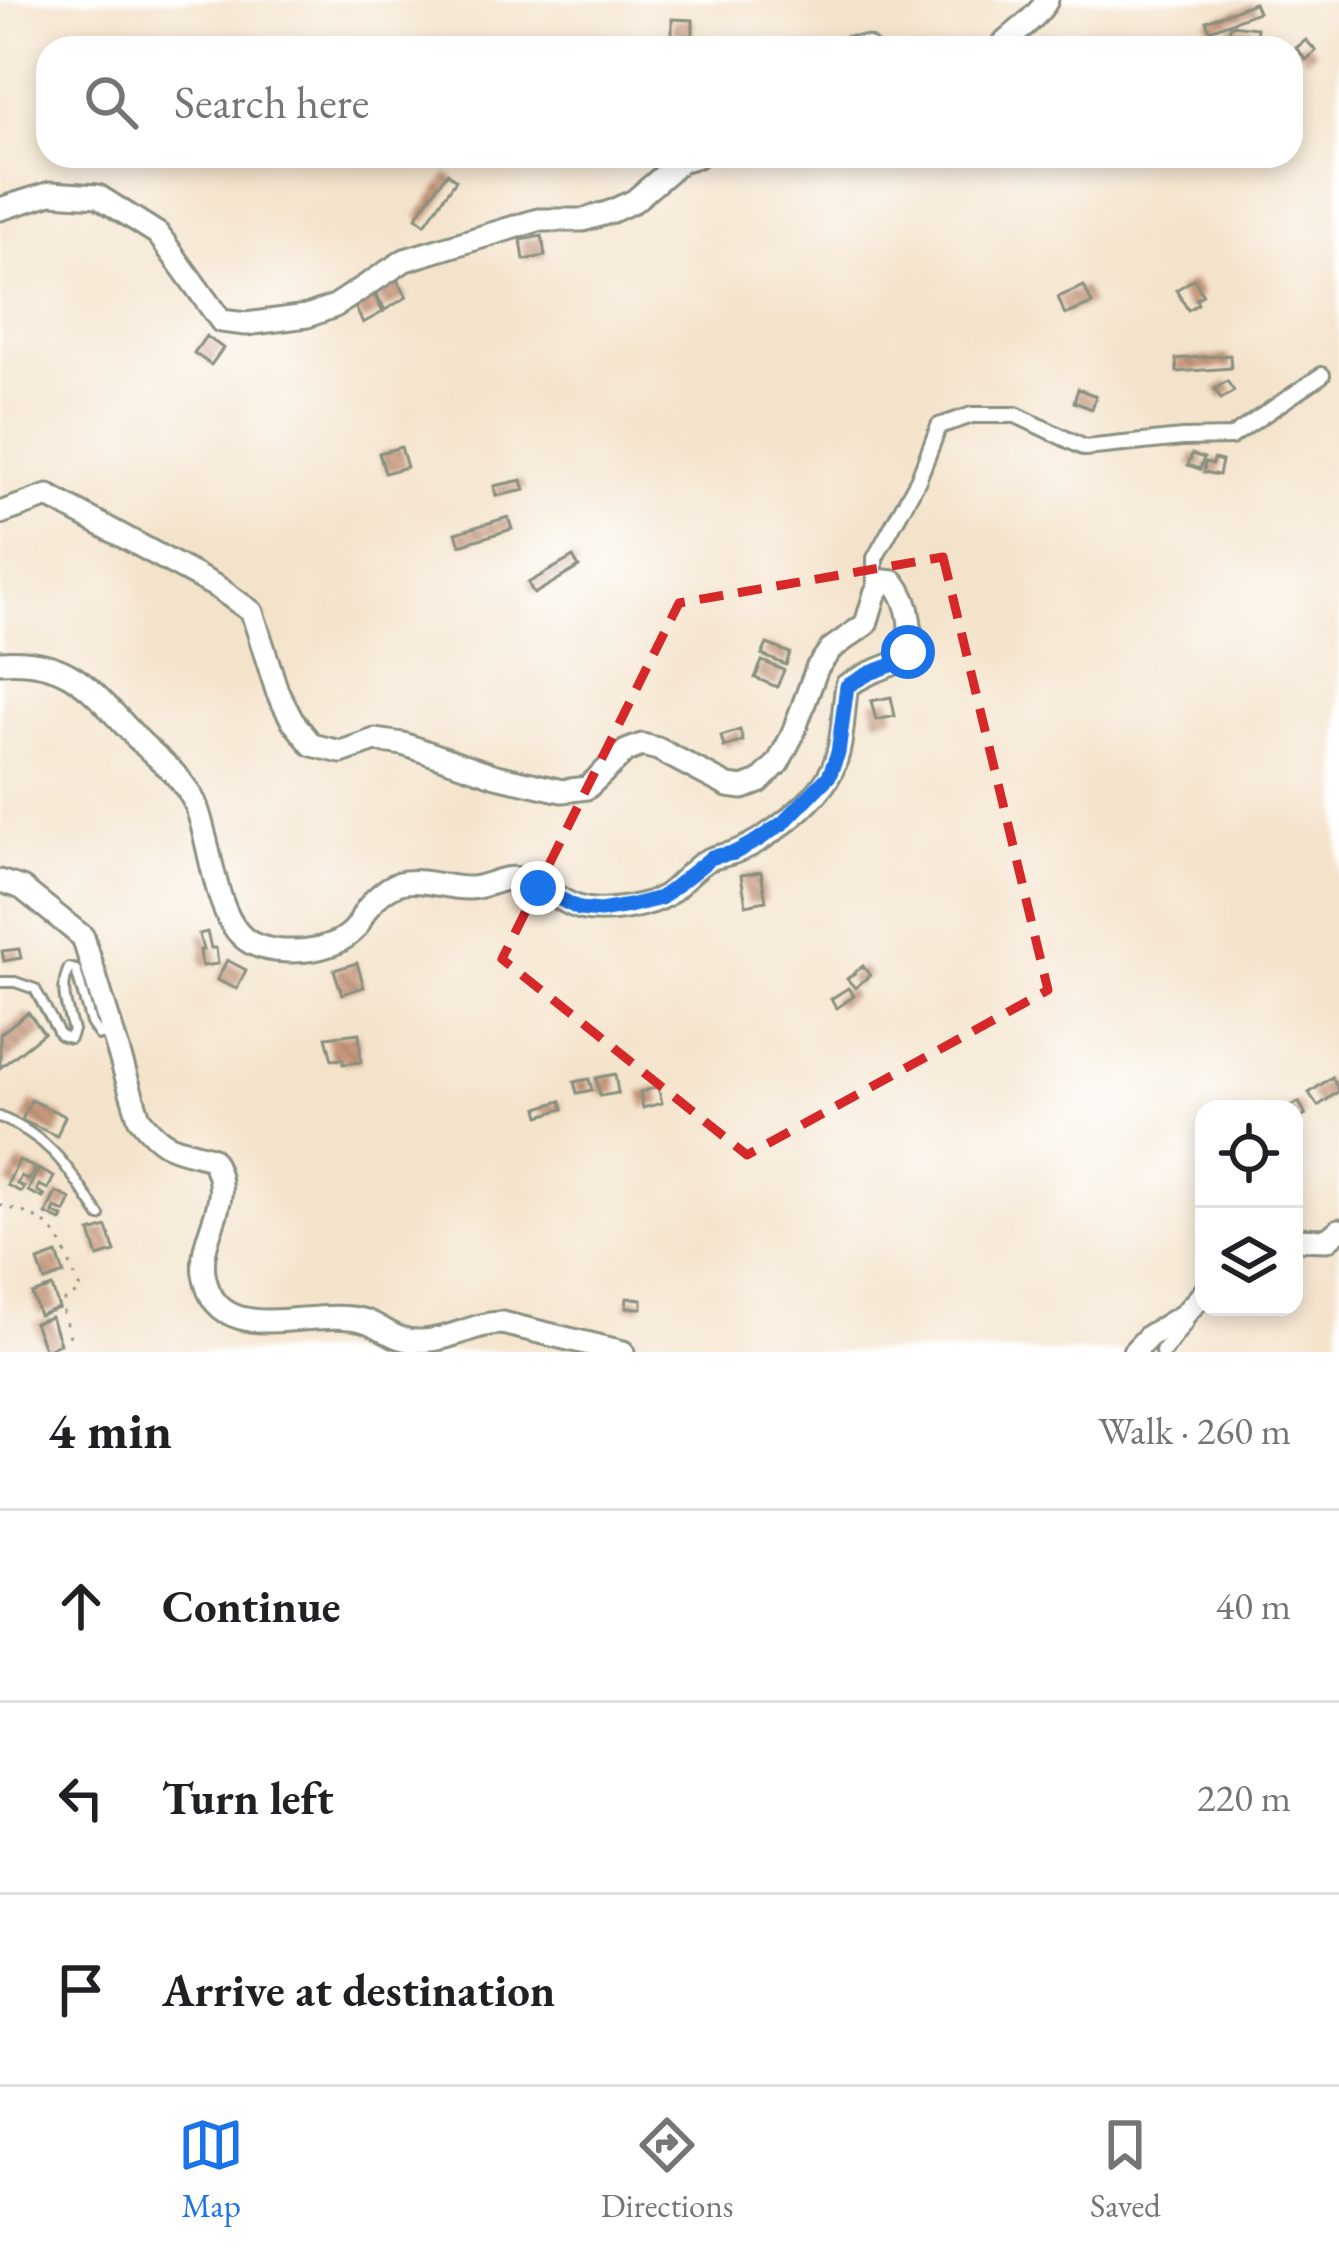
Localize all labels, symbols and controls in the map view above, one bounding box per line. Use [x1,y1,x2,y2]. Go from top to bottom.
search box [36,36,1303,168]
icon: search [78,69,144,135]
text: Search here [174,73,369,131]
route start [881,625,935,679]
route end [511,861,565,915]
map controls [1195,1100,1303,1316]
button: locate [1195,1100,1303,1208]
button: layers [1195,1208,1303,1316]
text: 4 min [48,1397,172,1463]
text: Walk · 260 m [1098,1405,1291,1456]
icon: ahead [48,1573,114,1639]
text: Continue [162,1577,340,1635]
text: 40 m [1215,1580,1291,1631]
icon: left [48,1765,114,1831]
text: Turn left [162,1769,334,1827]
text: 220 m [1197,1772,1291,1823]
icon: arrive [48,1957,114,2023]
text: Arrive at destination [162,1961,555,2019]
tab: Map [178,2112,244,2227]
tab: Directions [601,2112,734,2227]
tab: Saved [1090,2112,1161,2227]

